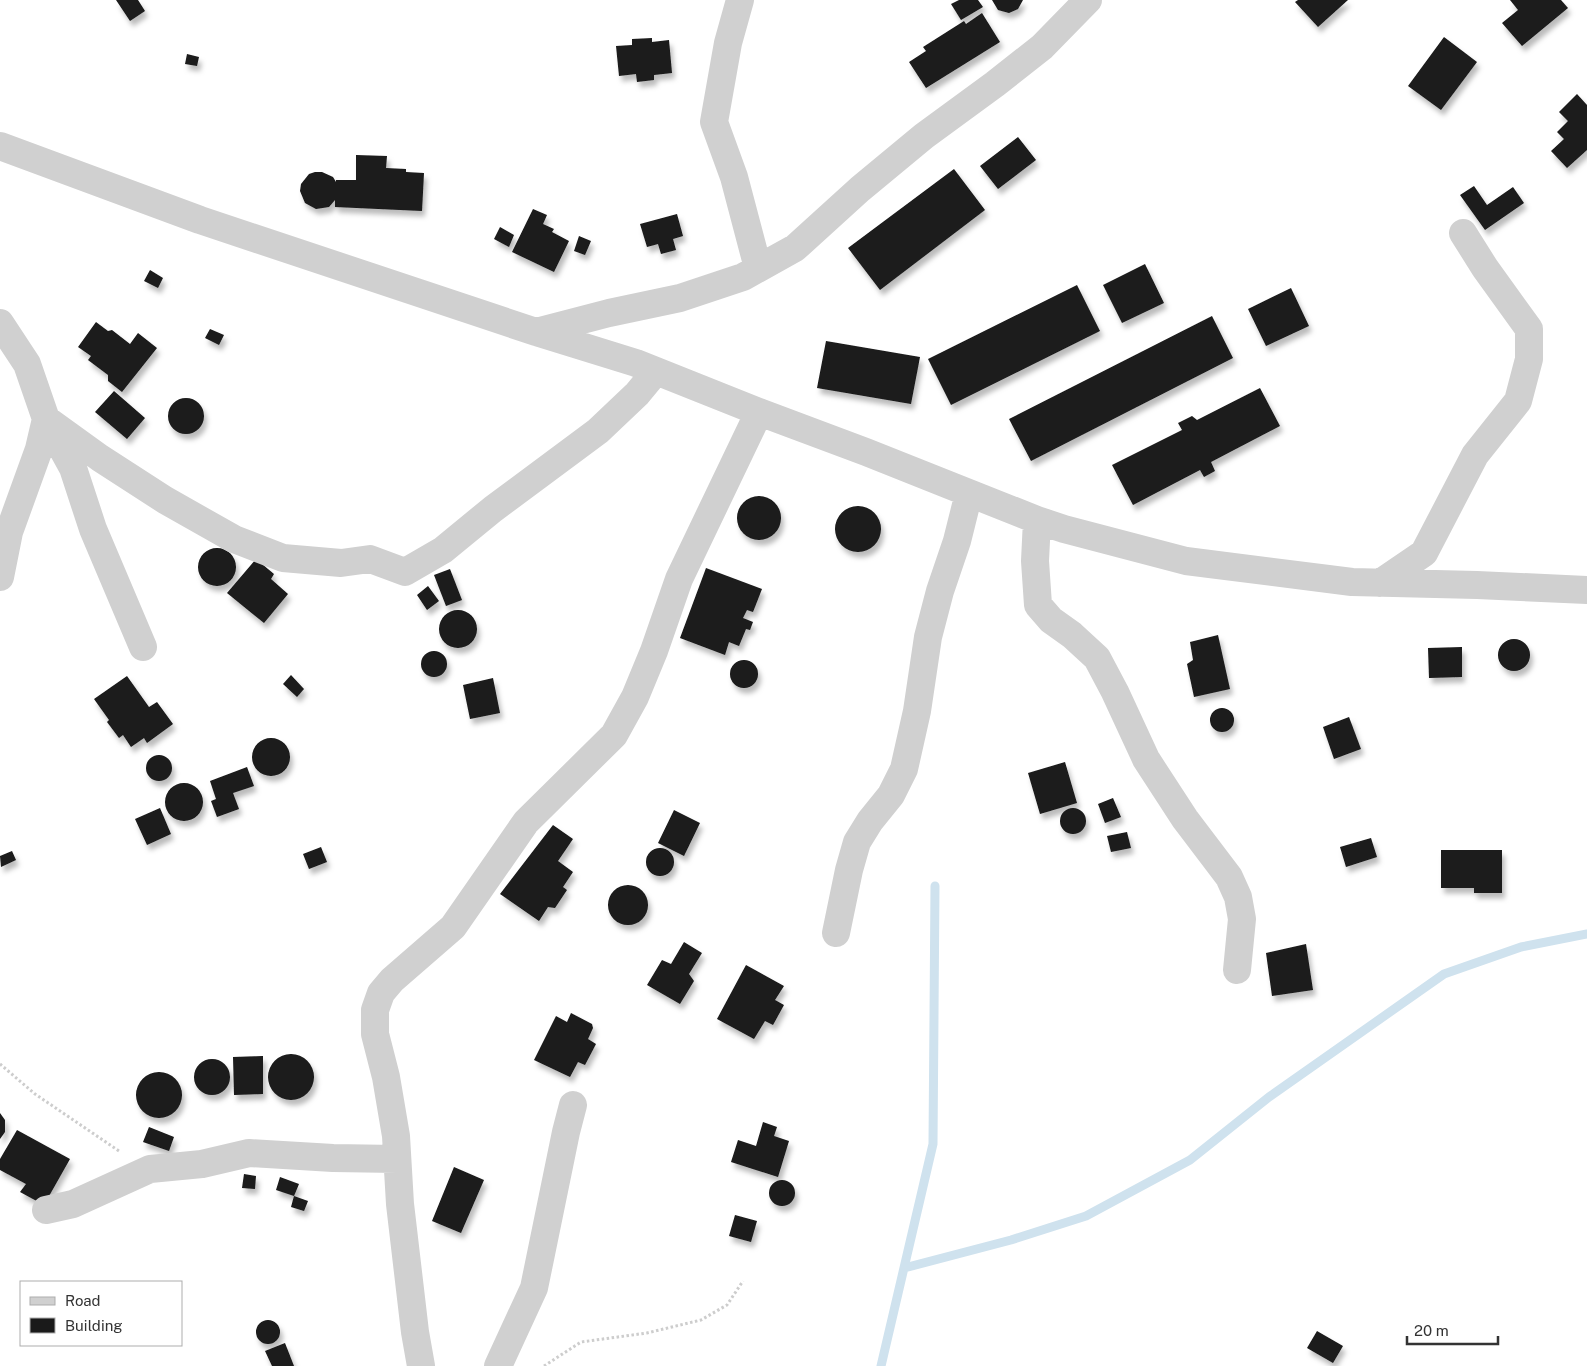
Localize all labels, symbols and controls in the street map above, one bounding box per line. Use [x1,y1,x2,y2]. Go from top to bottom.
legend [20,1281,182,1346]
text: Road [65,1292,101,1309]
scale bar [1407,1314,1498,1346]
text: Building [65,1317,123,1334]
text: 20 m [1414,1322,1449,1339]

